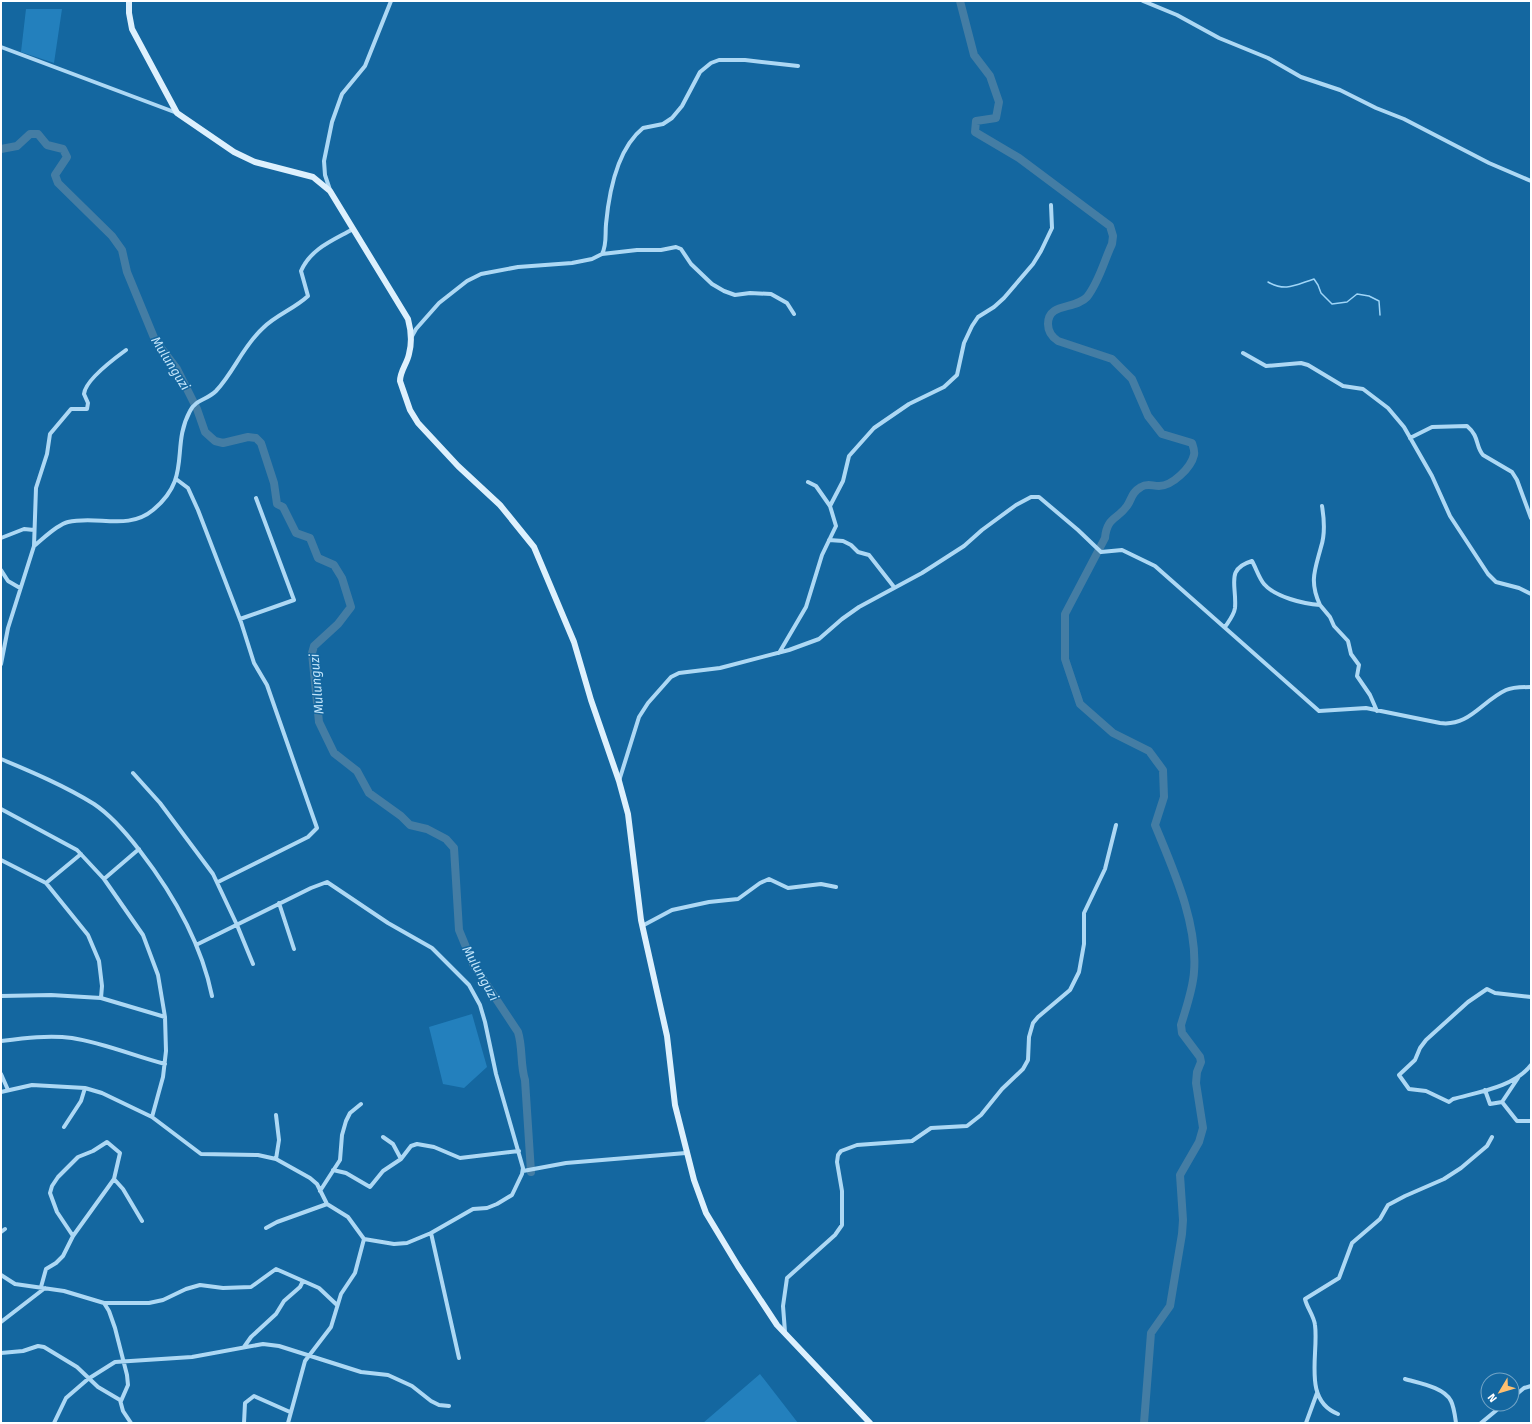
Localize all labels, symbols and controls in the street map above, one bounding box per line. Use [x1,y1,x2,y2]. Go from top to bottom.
water label: Mulunguzi [148,334,193,393]
water label: Mulunguzi [306,653,327,715]
water label: Mulunguzi [459,943,502,1004]
north arrow [1480,1372,1520,1412]
text: N [1485,1391,1500,1405]

